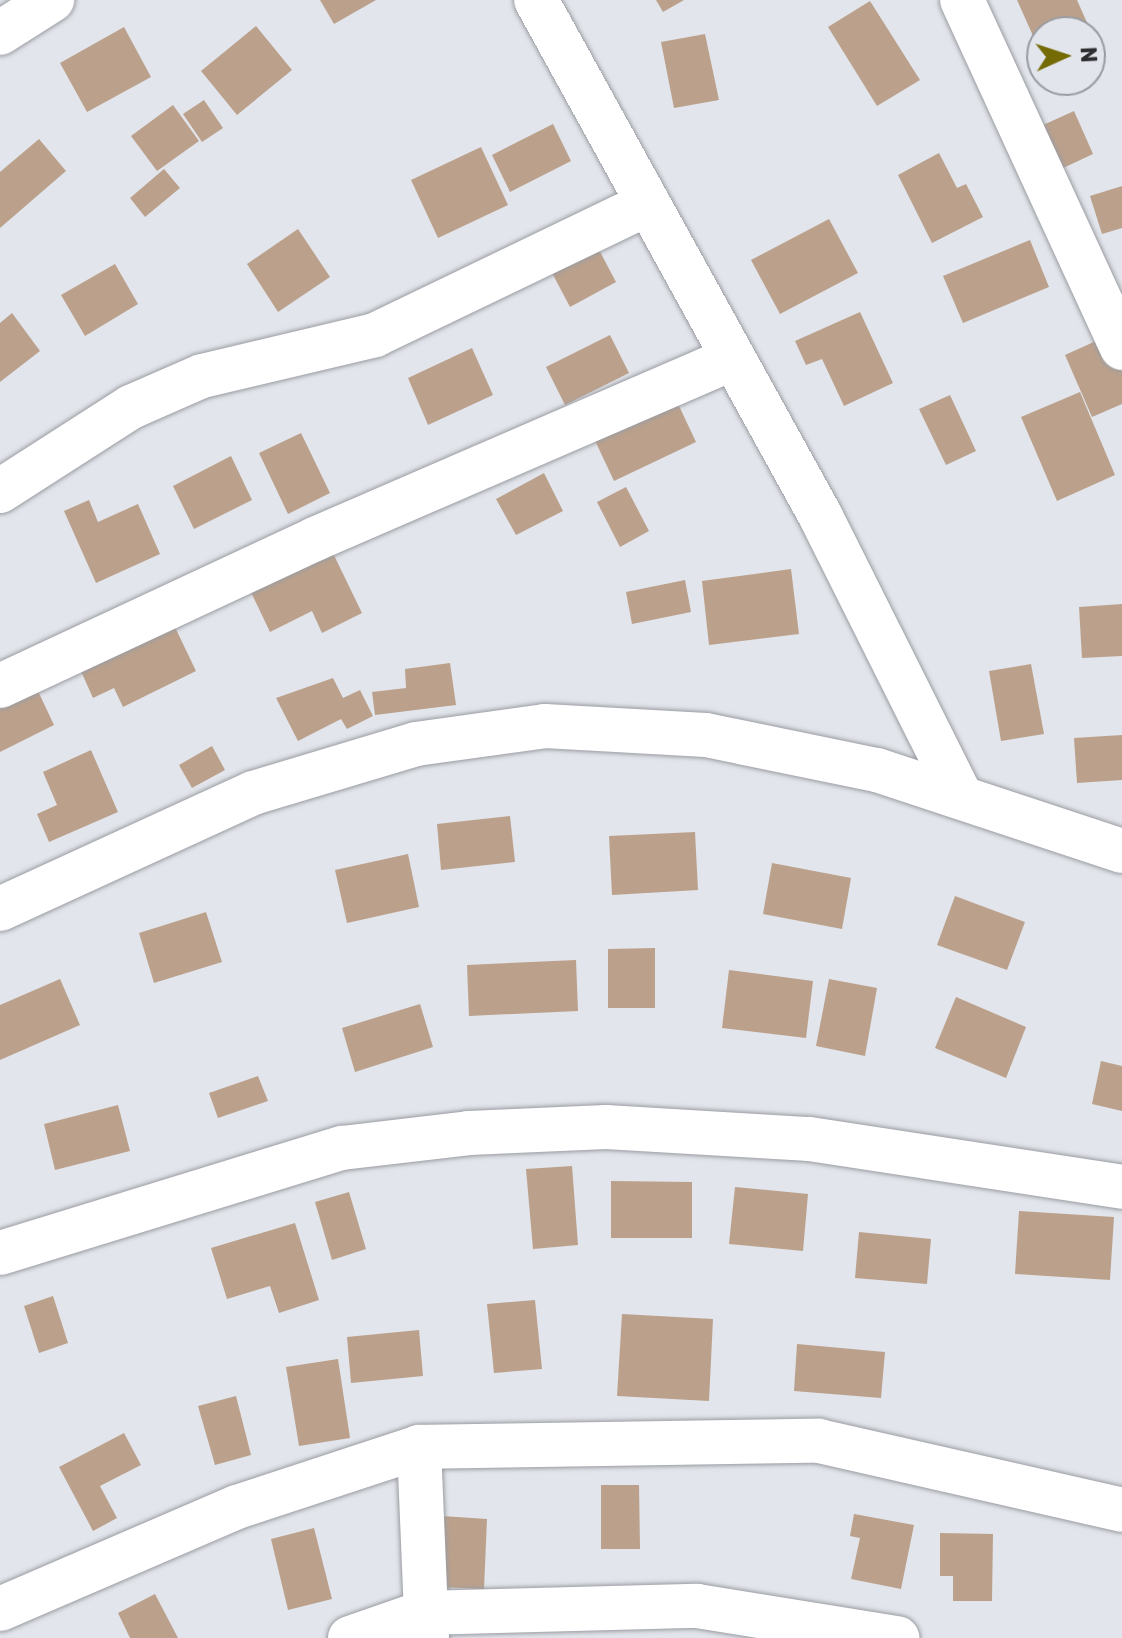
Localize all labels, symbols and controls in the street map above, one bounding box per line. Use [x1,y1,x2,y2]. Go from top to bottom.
north arrow [1026,16,1106,96]
text: N [1075,46,1102,63]

